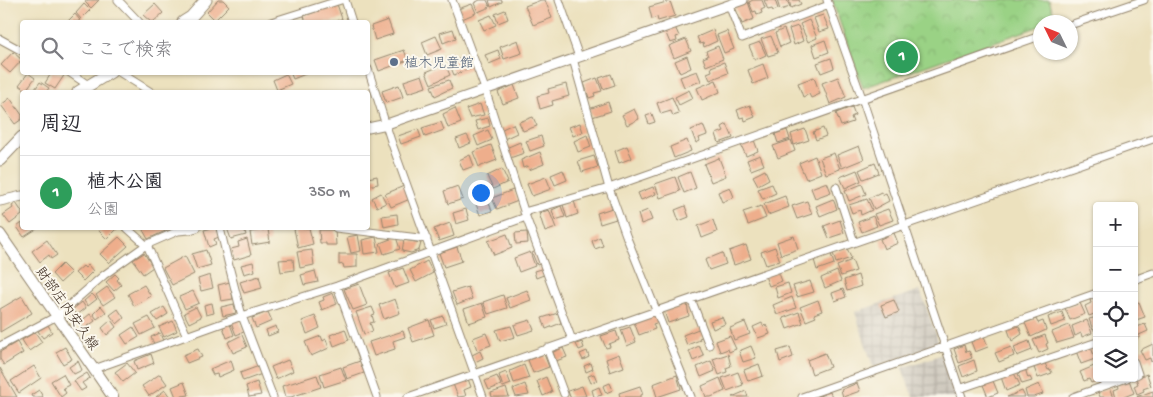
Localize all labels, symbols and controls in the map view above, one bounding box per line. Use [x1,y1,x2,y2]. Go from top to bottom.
north arrow [1033,15,1078,60]
search box [20,20,370,75]
icon: search [38,34,66,62]
pin: 1 [886,38,918,76]
text: ここで検索 [78,40,173,63]
marker: 植木児童館 [388,56,400,68]
place label: 植木児童館 [404,56,474,73]
text: 周辺 [40,114,82,139]
text: 植木公園 [87,172,163,195]
your location [468,180,494,206]
text: 1 [53,184,59,203]
text: 350 m [309,184,350,203]
text: 公園 [87,202,119,221]
map controls [1093,202,1138,382]
button: + [1093,202,1138,247]
button: − [1093,247,1138,292]
street label: 財部庄内安久線 [31,264,101,354]
button: locate [1093,292,1138,337]
button: layers [1093,337,1138,382]

